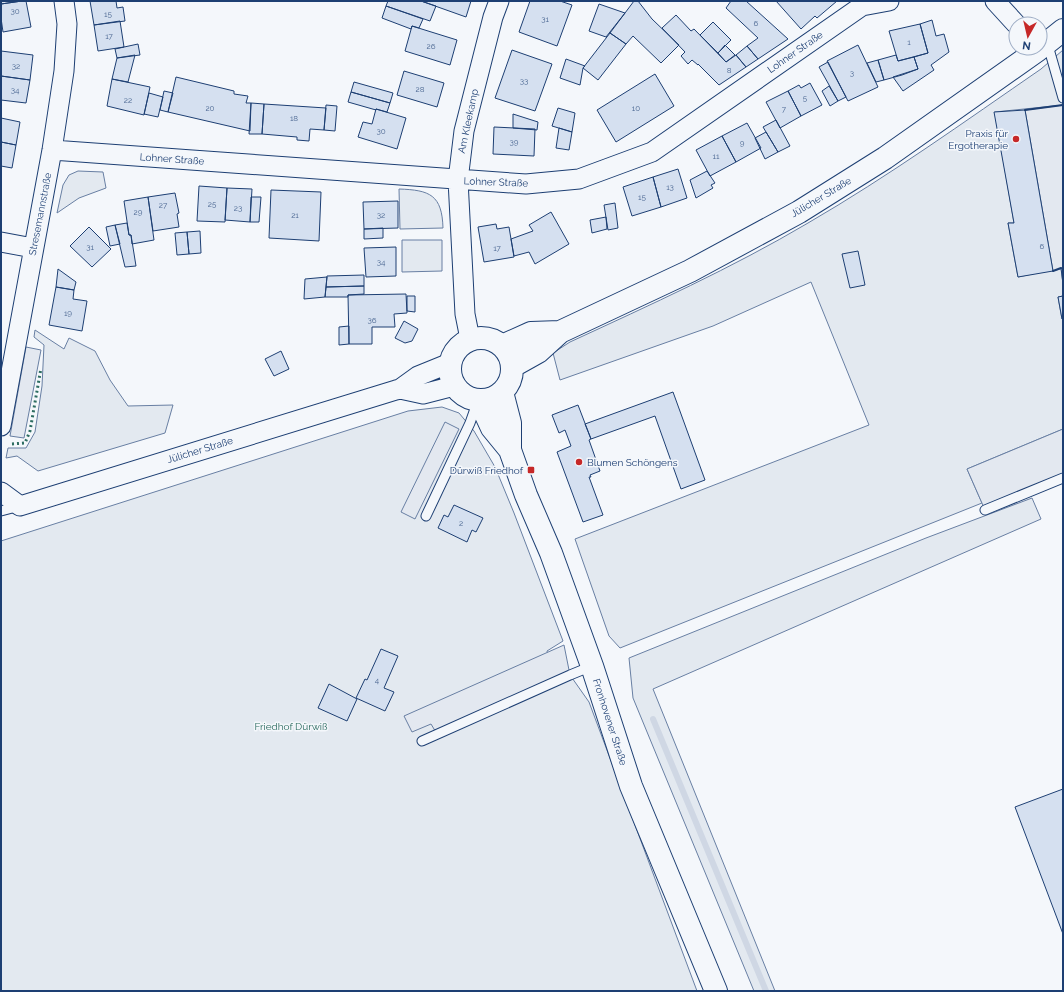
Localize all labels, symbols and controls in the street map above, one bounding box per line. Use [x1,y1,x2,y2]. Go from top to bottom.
house number: 30 [10,6,20,16]
house number: 15 [104,9,113,19]
house number: 31 [541,14,549,24]
north arrow [1008,16,1048,56]
house number: 6 [754,18,759,28]
street label: Lohner Straße [765,29,825,75]
house number: 17 [105,31,114,41]
house number: 1 [907,37,911,47]
text: N [1022,38,1032,52]
house number: 26 [427,41,436,51]
house number: 32 [12,61,20,71]
house number: 8 [727,65,732,75]
house number: 3 [850,68,854,78]
house number: 33 [520,76,528,86]
house number: 28 [416,84,425,94]
house number: 34 [11,85,20,95]
street label: Am Kleekamp [456,88,480,154]
house number: 5 [803,93,808,103]
house number: 22 [124,95,132,105]
house number: 20 [205,103,215,113]
house number: 10 [632,103,640,113]
house number: 7 [782,104,787,114]
house number: 18 [290,113,298,123]
house number: 30 [376,126,386,136]
place label: Praxis für Ergotherapie [948,128,1008,151]
marker: Praxis für Ergotherapie [1011,134,1021,144]
house number: 39 [510,137,519,147]
house number: 9 [740,138,745,148]
street label: Lohner Straße [139,151,205,167]
house number: 11 [713,151,720,161]
street label: Stresemannstraße [27,172,53,256]
street label: Lohner Straße [463,175,529,189]
street label: Jülicher Straße [789,175,853,219]
house number: 13 [666,182,674,192]
house number: 15 [638,192,647,202]
house number: 25 [208,199,217,209]
house number: 27 [159,200,168,210]
house number: 23 [234,203,242,213]
house number: 29 [134,207,143,217]
house number: 21 [291,210,299,220]
house number: 32 [377,210,385,220]
house number: 6 [1040,241,1045,251]
house number: 31 [86,242,94,252]
house number: 17 [493,243,502,253]
house number: 34 [377,257,386,267]
house number: 19 [64,308,72,318]
house number: 36 [367,315,377,325]
street label: Jülicher Straße [166,435,234,465]
marker: Blumen Schöngens [574,457,584,467]
place label: Blumen Schöngens [587,457,678,468]
place label: Dürwiß Friedhof [450,465,524,476]
marker: Dürwiß Friedhof [526,465,536,475]
house number: 2 [459,518,463,528]
house number: 4 [375,675,380,685]
street label: Fronhovener Straße [591,677,629,767]
park label: Friedhof Dürwiß [254,721,328,732]

